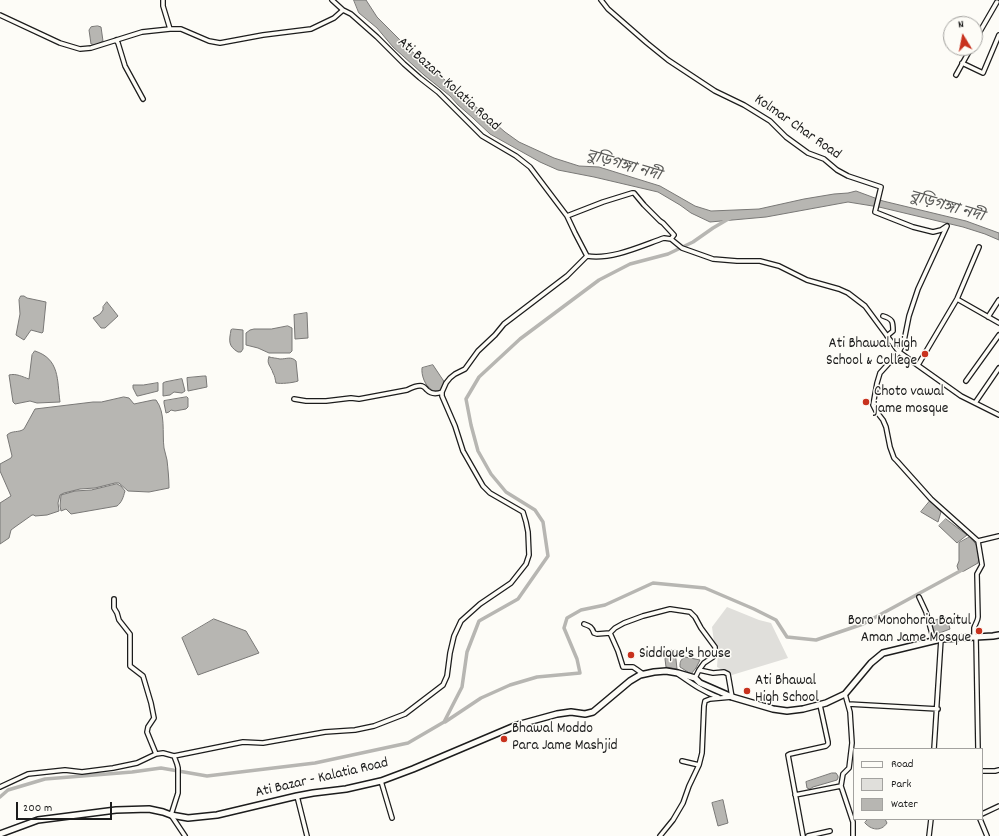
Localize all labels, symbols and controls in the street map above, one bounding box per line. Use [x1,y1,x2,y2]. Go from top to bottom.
north arrow [943,16,983,56]
text: N [957,17,965,34]
street label: Ati Bazar- Kolatia Road [393,34,503,136]
street label: Kolmar Char Road [750,91,844,165]
water label: বুড়িগঙ্গা নদী [583,147,663,187]
water label: বুড়িগঙ্গা নদী [906,188,986,228]
place label: Ati Bhawal High School & College [826,336,917,371]
marker: Ati Bhawal High School & College [920,349,930,359]
place label: Choto vawal jame mosque [874,384,948,419]
marker: Choto vawal jame mosque [861,397,871,407]
place label: Boro Monohoria Baitul Aman Jame Mosque [848,613,971,648]
marker: Boro Monohoria Baitul Aman Jame Mosque [974,626,984,636]
place label: Siddique's house [639,646,731,664]
marker: Siddique's house [626,650,636,660]
place label: Ati Bhawal High School [755,673,819,708]
marker: Ati Bhawal High School [742,686,752,696]
place label: Bhawal Moddo Para Jame Mashjid [512,721,617,756]
marker: Bhawal Moddo Para Jame Mashjid [499,734,509,744]
legend [853,748,983,820]
street label: Ati Bazar - Kalatia Road [254,755,390,803]
text: Road [891,756,913,773]
text: Park [891,776,911,793]
scale bar [18,794,114,820]
text: Water [891,796,918,813]
text: 200 m [23,800,52,817]

